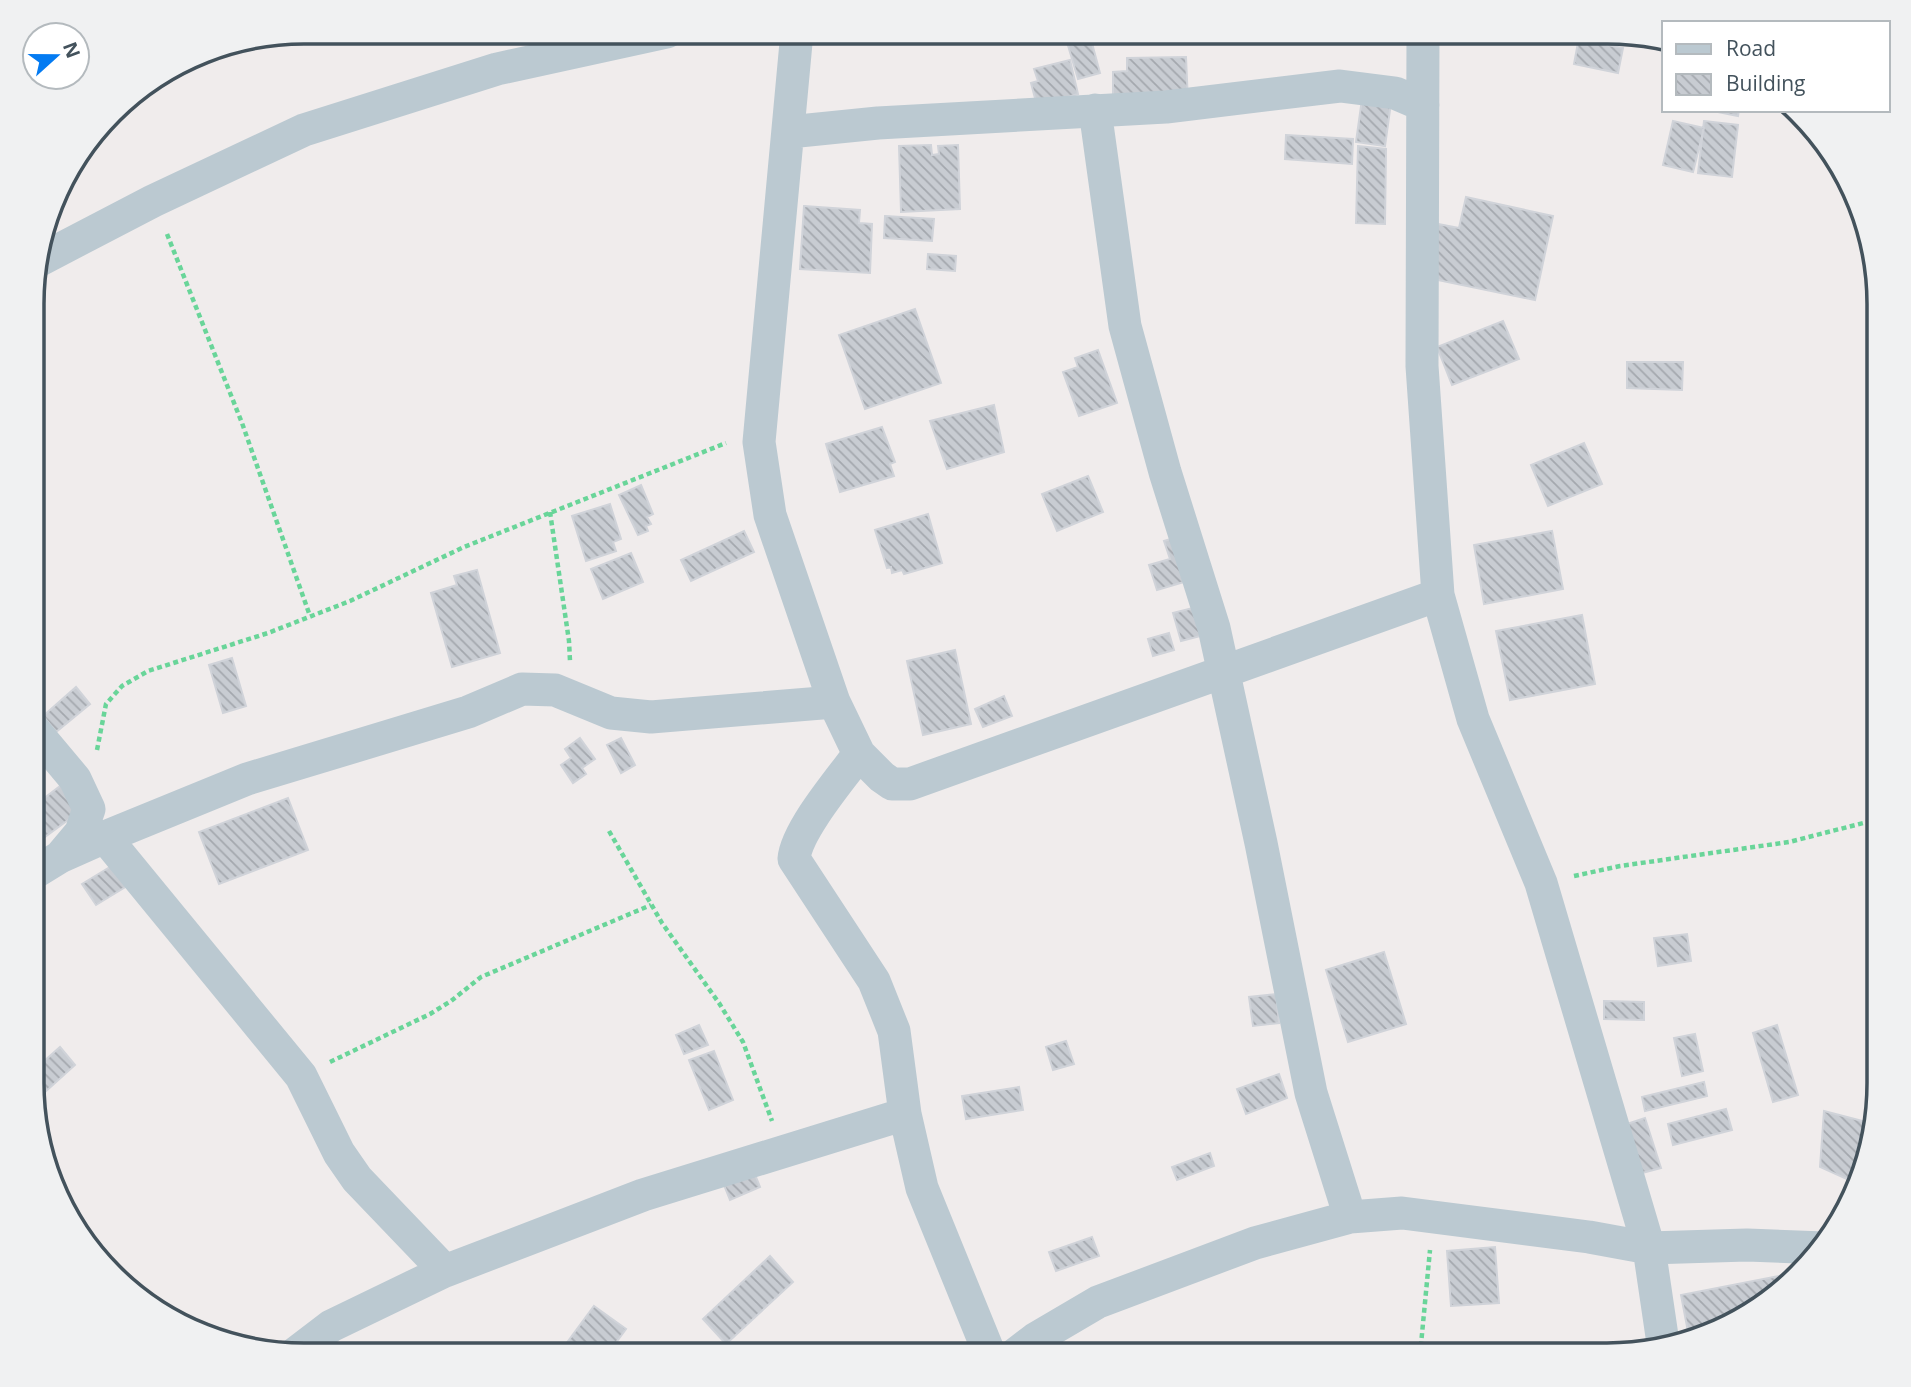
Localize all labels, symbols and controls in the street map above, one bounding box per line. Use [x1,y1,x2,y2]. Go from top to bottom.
north arrow [21,21,91,91]
legend [1662,21,1890,112]
text: Road [1726,34,1776,62]
text: N [57,38,87,62]
text: Building [1726,69,1805,97]

